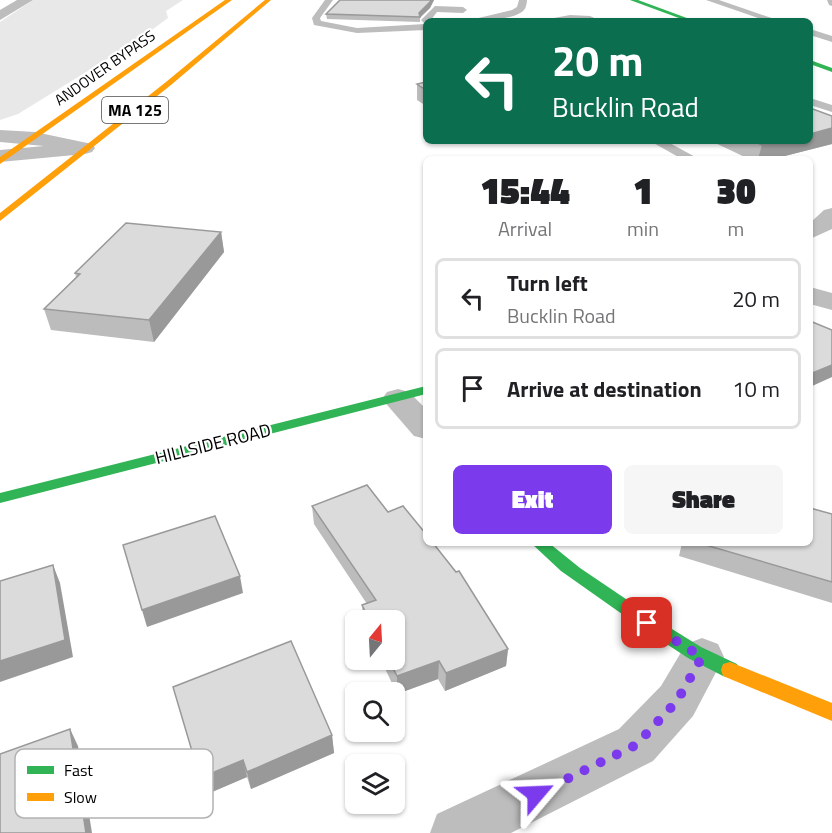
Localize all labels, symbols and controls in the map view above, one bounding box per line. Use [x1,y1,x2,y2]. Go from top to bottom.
street label: ANDOVER BYPASS [50,24,160,111]
text: 20 m [552,28,644,92]
icon: left [453,42,531,120]
text: Bucklin Road [552,86,699,127]
road number: MA 125 [102,97,168,123]
text: 15:44 [480,163,570,218]
text: 1 [633,163,653,218]
text: 30 [716,163,756,218]
text: Arrival [498,213,552,244]
text: min [627,213,659,244]
text: m [728,213,744,244]
text: Turn left [507,266,588,300]
icon: left [456,282,489,315]
text: 20 m [732,282,780,316]
text: Bucklin Road [507,300,616,331]
icon: arrive [456,372,489,405]
text: Arrive at destination [507,372,702,406]
text: 10 m [732,372,780,406]
street label: HILLSIDE ROAD [152,416,274,471]
button: Exit [453,465,612,534]
button: Share [624,465,783,534]
pin [621,597,672,648]
icon: arrive [630,606,663,639]
north arrow [345,610,405,670]
map controls [345,610,405,814]
button: search [345,682,405,742]
legend [15,749,213,818]
button: layers [345,754,405,814]
text: Fast [64,758,93,782]
position arrow [504,762,568,826]
text: Slow [64,785,97,809]

